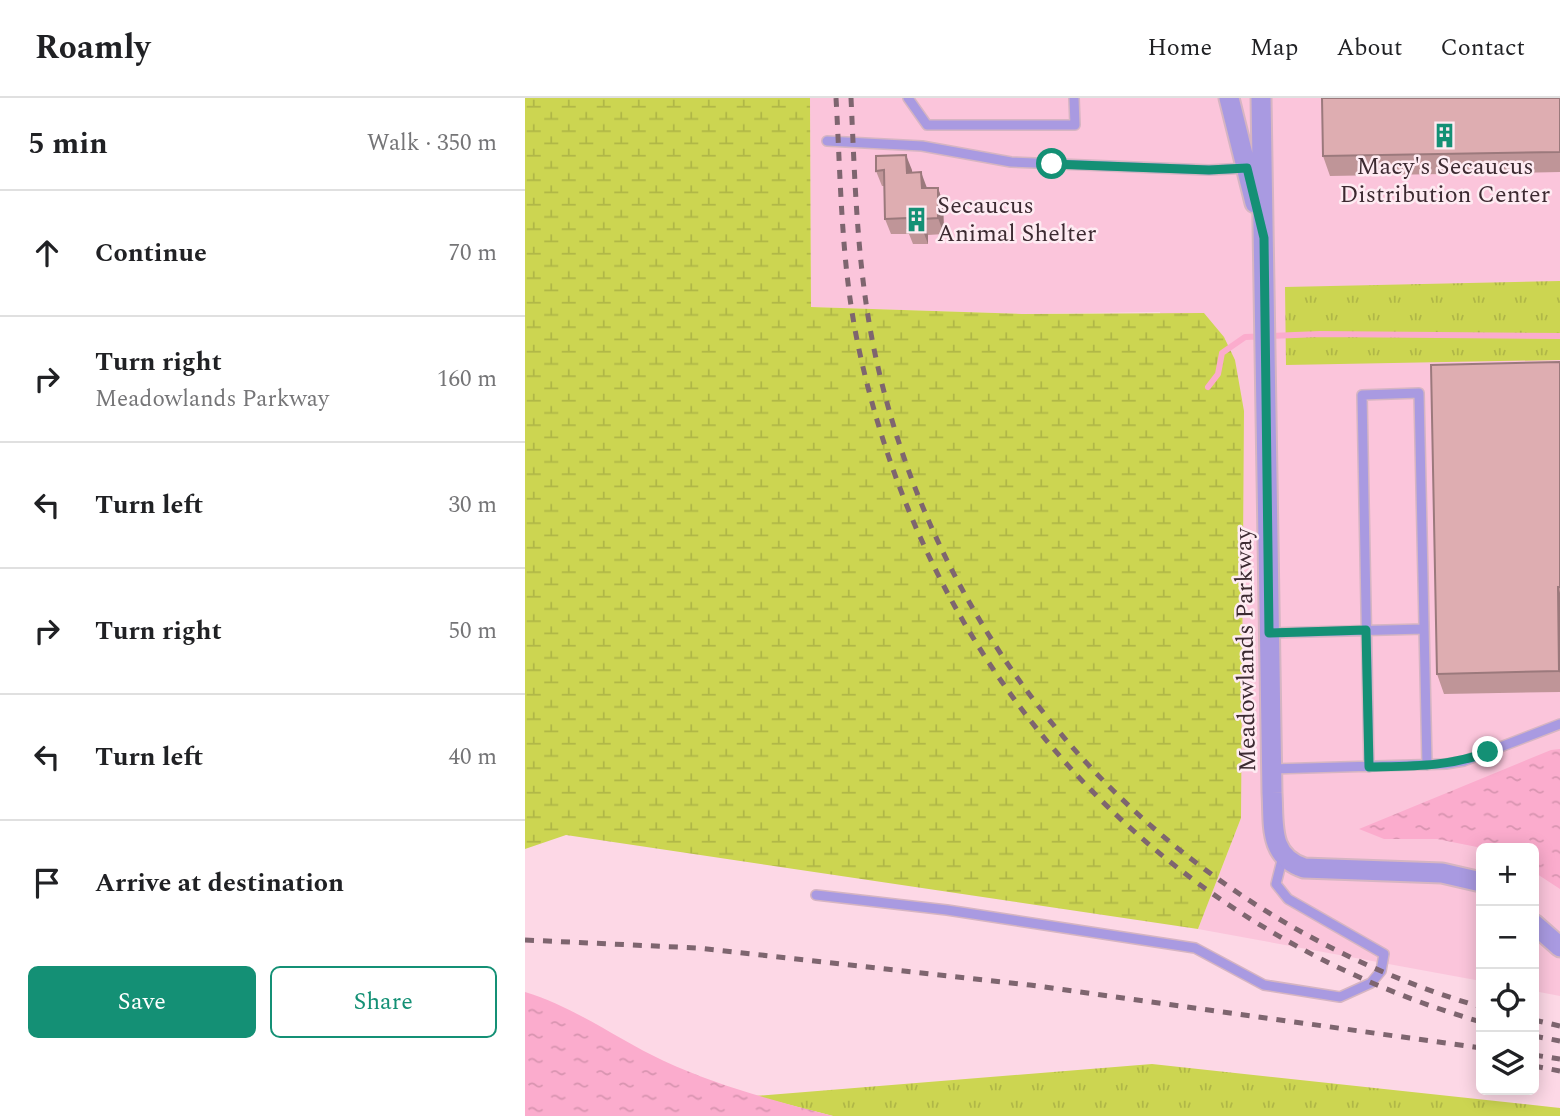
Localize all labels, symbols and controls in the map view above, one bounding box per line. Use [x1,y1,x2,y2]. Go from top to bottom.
text: Roamly [35,23,150,73]
text: Home [1147,30,1212,66]
text: Map [1250,30,1298,66]
text: About [1336,30,1402,66]
text: Contact [1440,30,1525,66]
text: 5 min [28,121,108,167]
building icon: Macy's Secaucus Distribution Center [1431,121,1459,149]
text: Walk · 350 m [367,126,497,161]
route start [1036,148,1067,179]
place label: Macy's Secaucus Distribution Center [1340,149,1550,213]
place label: Secaucus Animal Shelter [937,188,1097,252]
building icon: Secaucus Animal Shelter [903,205,931,233]
text: Continue [95,233,207,273]
icon: ahead [28,234,66,272]
text: 70 m [448,236,497,271]
text: Turn right [95,342,222,382]
icon: right [28,360,66,398]
text: 160 m [437,362,497,397]
text: Meadowlands Parkway [95,382,329,417]
text: Turn left [95,485,203,525]
icon: left [28,486,66,524]
text: 30 m [448,488,497,523]
street label: Meadowlands Parkway [1226,526,1266,772]
text: Turn right [95,611,222,651]
icon: right [28,612,66,650]
text: 50 m [448,614,497,649]
route end [1472,736,1503,767]
text: Turn left [95,737,203,777]
icon: left [28,738,66,776]
text: 40 m [448,740,497,775]
map controls [1476,843,1539,1095]
button: + [1476,843,1539,906]
text: Arrive at destination [95,863,344,903]
icon: arrive [28,864,66,902]
button: − [1476,906,1539,969]
button: Save [28,966,256,1038]
button: Share [270,966,497,1038]
button: locate [1476,969,1539,1032]
button: layers [1476,1032,1539,1095]

